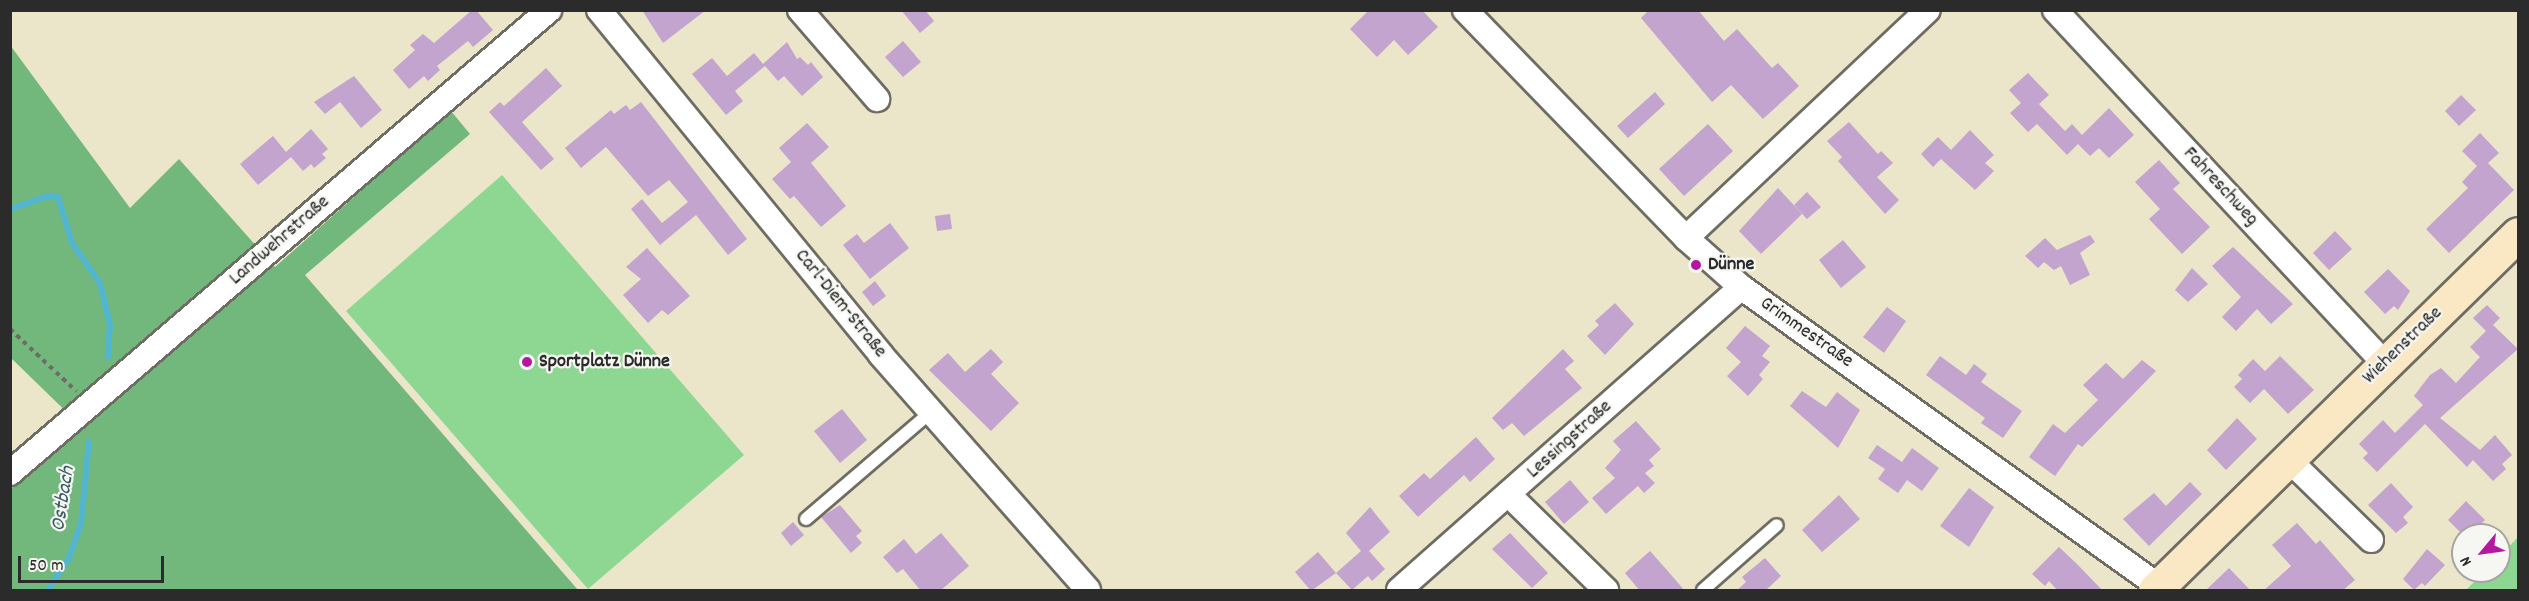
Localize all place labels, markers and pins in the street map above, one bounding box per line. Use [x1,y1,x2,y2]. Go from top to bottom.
place label: Dünne [1708,253,1754,277]
marker: Dünne [1689,258,1703,272]
place label: Sportplatz Dünne [539,350,670,374]
marker: Sportplatz Dünne [520,355,534,369]

